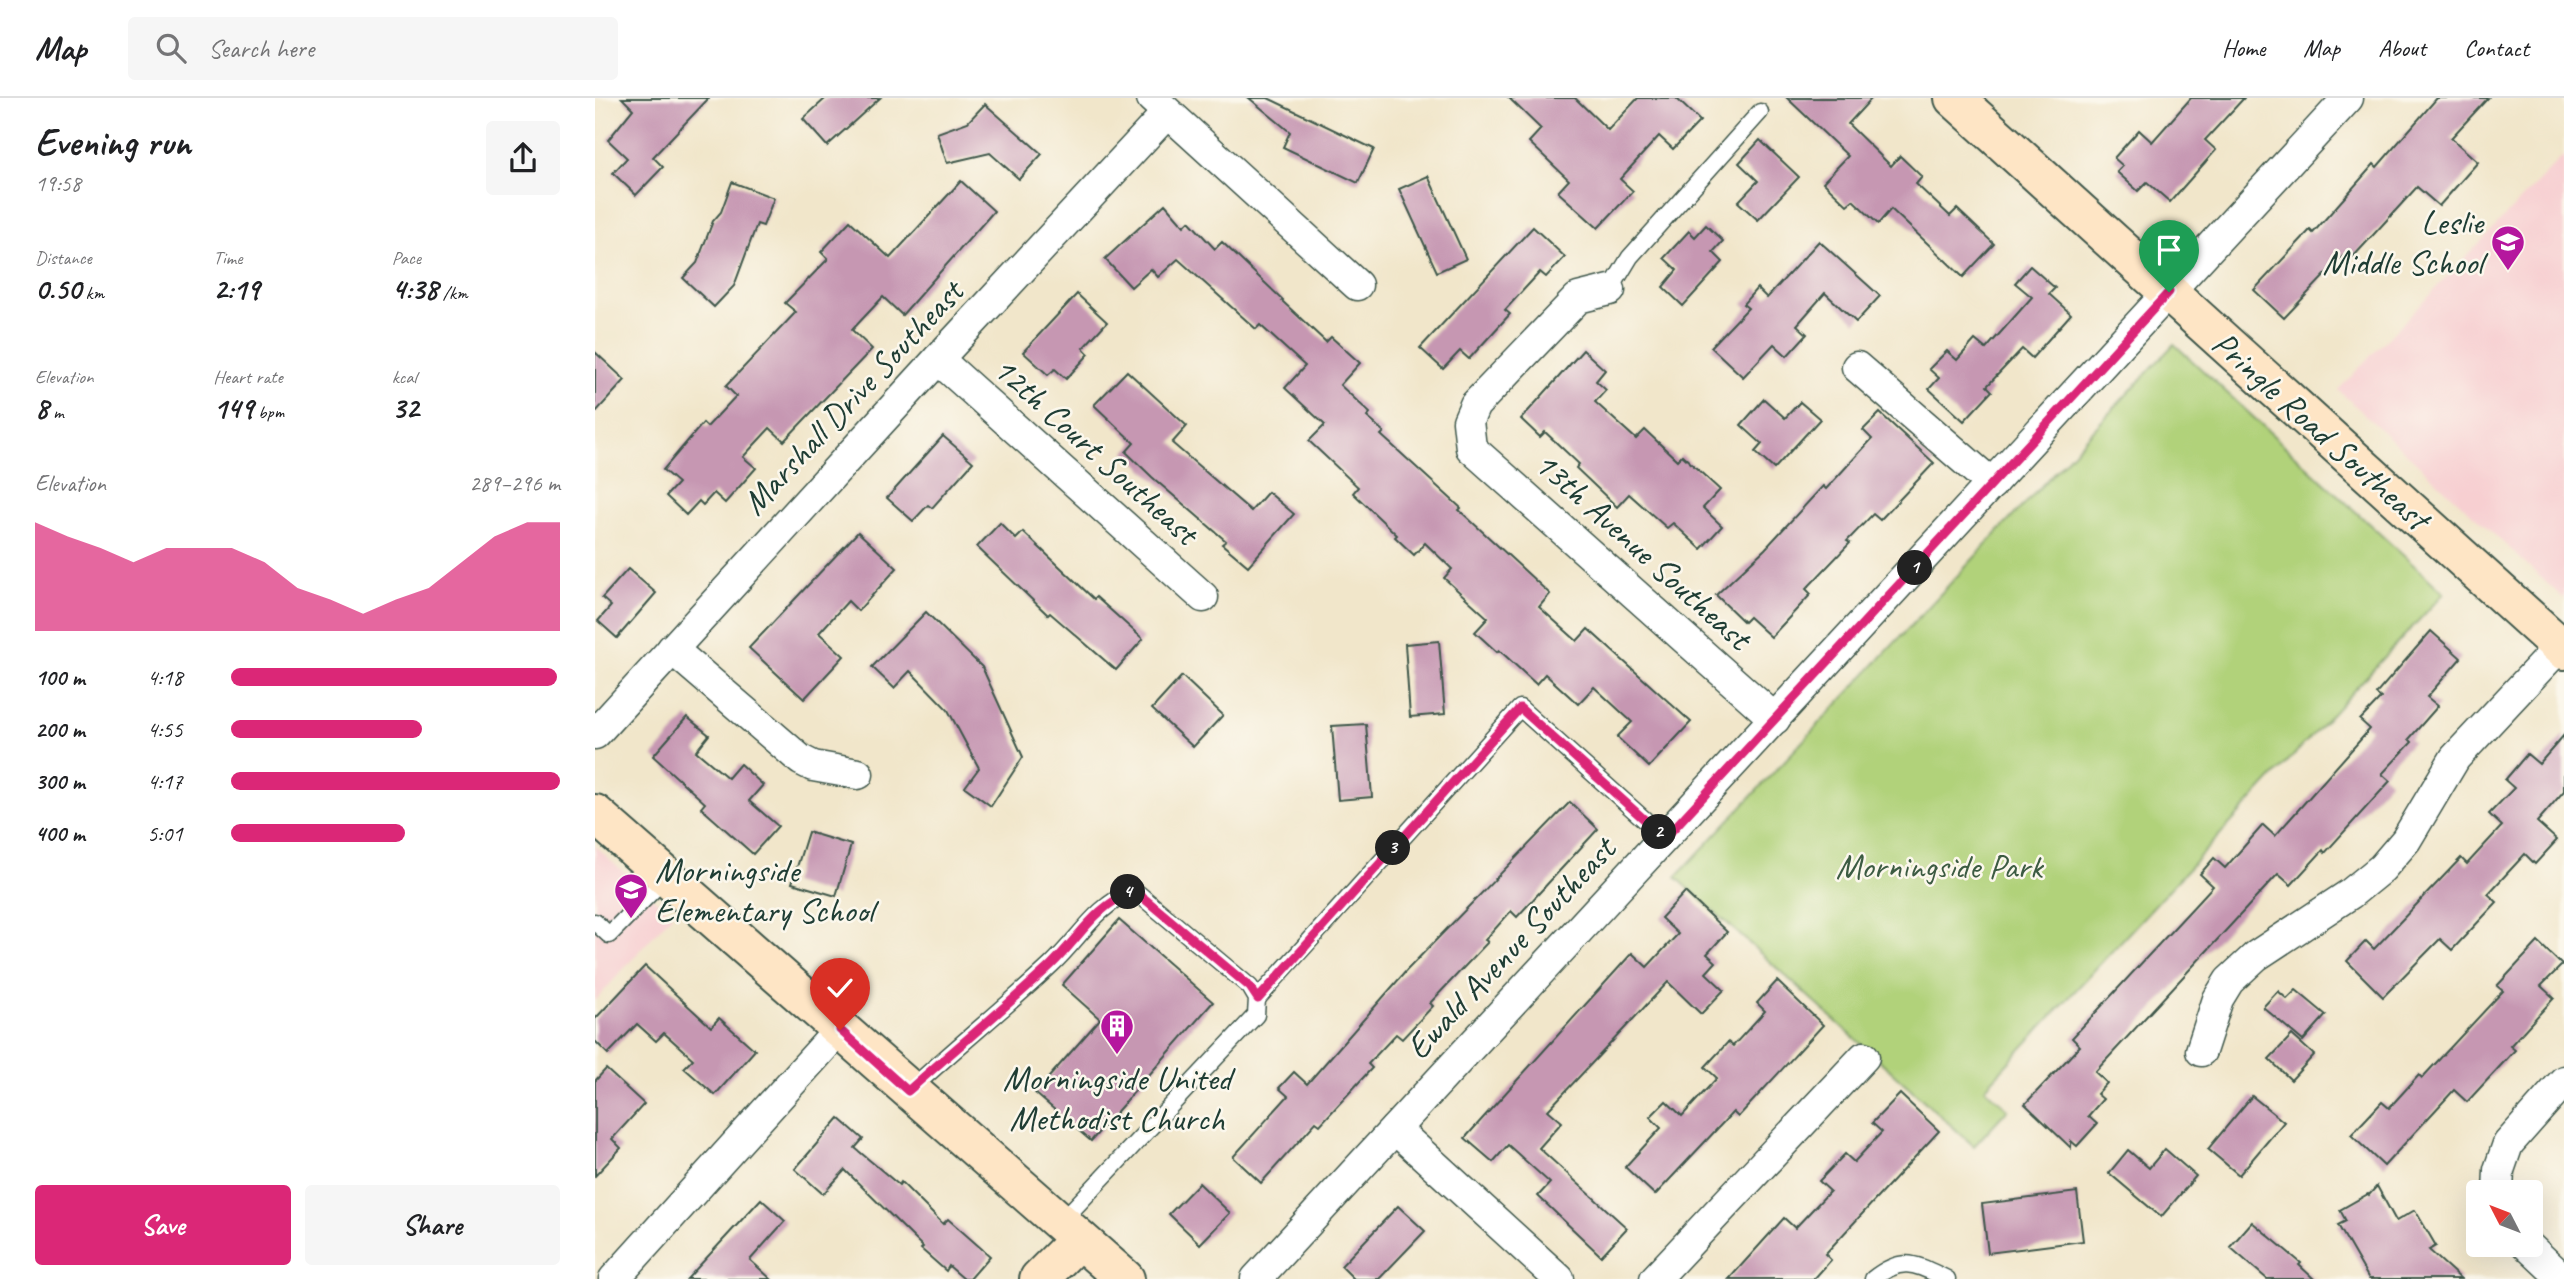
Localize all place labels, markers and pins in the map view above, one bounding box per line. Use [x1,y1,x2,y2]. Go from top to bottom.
place label: Leslie Middle School [2322,200,2489,285]
pin [2139,220,2199,292]
school or university icon: Leslie Middle School [2489,223,2527,272]
pin: 1 [1897,550,1933,586]
pin: 2 [1641,814,1677,850]
pin: 3 [1375,830,1411,866]
place label: Morningside Elementary School [655,848,880,933]
school or university icon: Morningside Elementary School [612,871,650,920]
pin: 4 [1111,874,1145,910]
pin [810,958,870,1030]
building icon: Morningside United Methodist Church [1098,1007,1136,1056]
place label: Morningside United Methodist Church [1003,1056,1237,1141]

